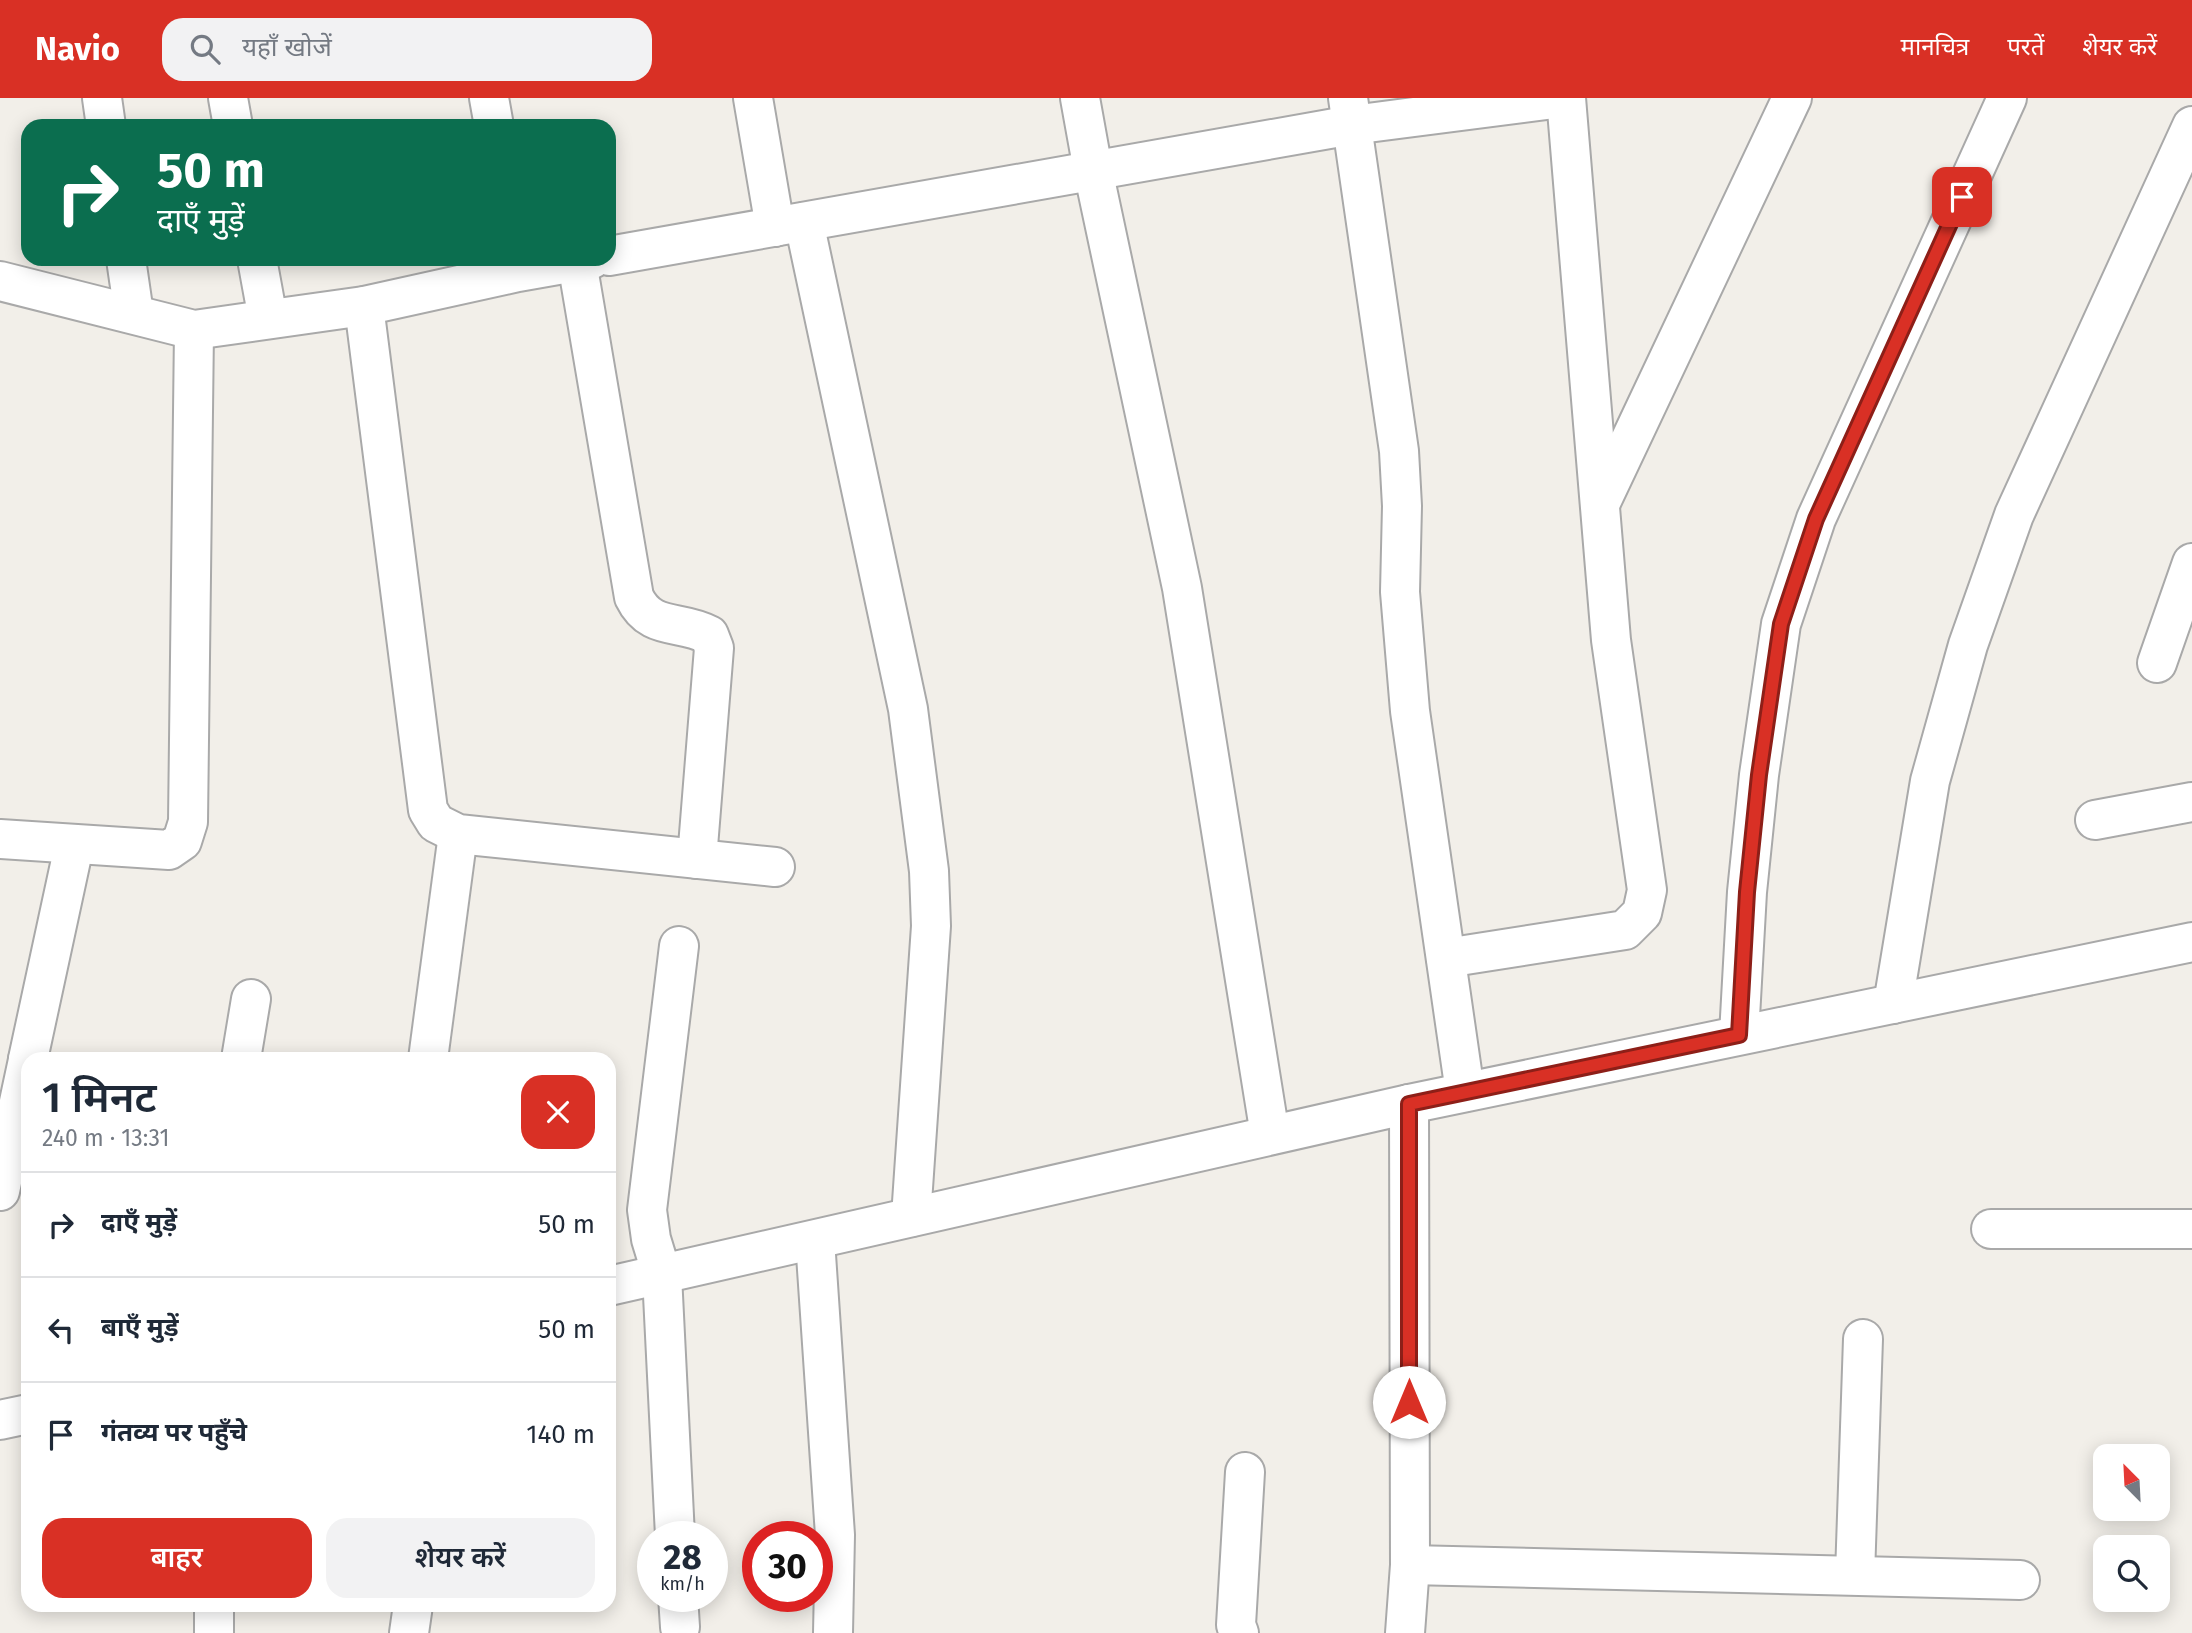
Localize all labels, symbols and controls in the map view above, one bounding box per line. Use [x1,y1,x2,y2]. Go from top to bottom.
search box [162,18,652,81]
text: Navio [35,29,120,69]
icon: search [186,30,224,68]
text: यहाँ खोजें [242,32,332,63]
text: मानचित्र [1901,33,1969,61]
text: परतें [2007,33,2044,61]
text: शेयर करें [2082,33,2157,61]
text: 50 m [157,141,265,200]
icon: right [42,147,133,238]
pin [1932,167,1992,227]
icon: arrive [1943,178,1981,216]
text: दाएँ मुड़ें [157,201,245,239]
text: 1 मिनट [42,1073,157,1123]
button: close [521,1075,595,1149]
text: 240 m · 13:31 [42,1124,169,1152]
icon: right [42,1206,80,1244]
text: दाएँ मुड़ें [101,1207,177,1238]
text: 50 m [538,1209,595,1240]
icon: left [42,1311,80,1349]
text: बाएँ मुड़ें [101,1312,178,1343]
text: 50 m [538,1314,595,1345]
position arrow [1372,1365,1446,1439]
icon: arrive [42,1416,80,1454]
text: गंतव्य पर पहुँचे [101,1417,247,1448]
text: 140 m [526,1419,595,1450]
north arrow [2093,1444,2170,1521]
map controls [2093,1444,2170,1612]
button: बाहर [42,1518,312,1598]
button: शेयर करें [326,1518,595,1598]
speed limit sign: 30 [742,1521,833,1612]
button: search [2093,1535,2170,1612]
text: 28 [663,1536,702,1578]
text: km/h [660,1573,705,1595]

